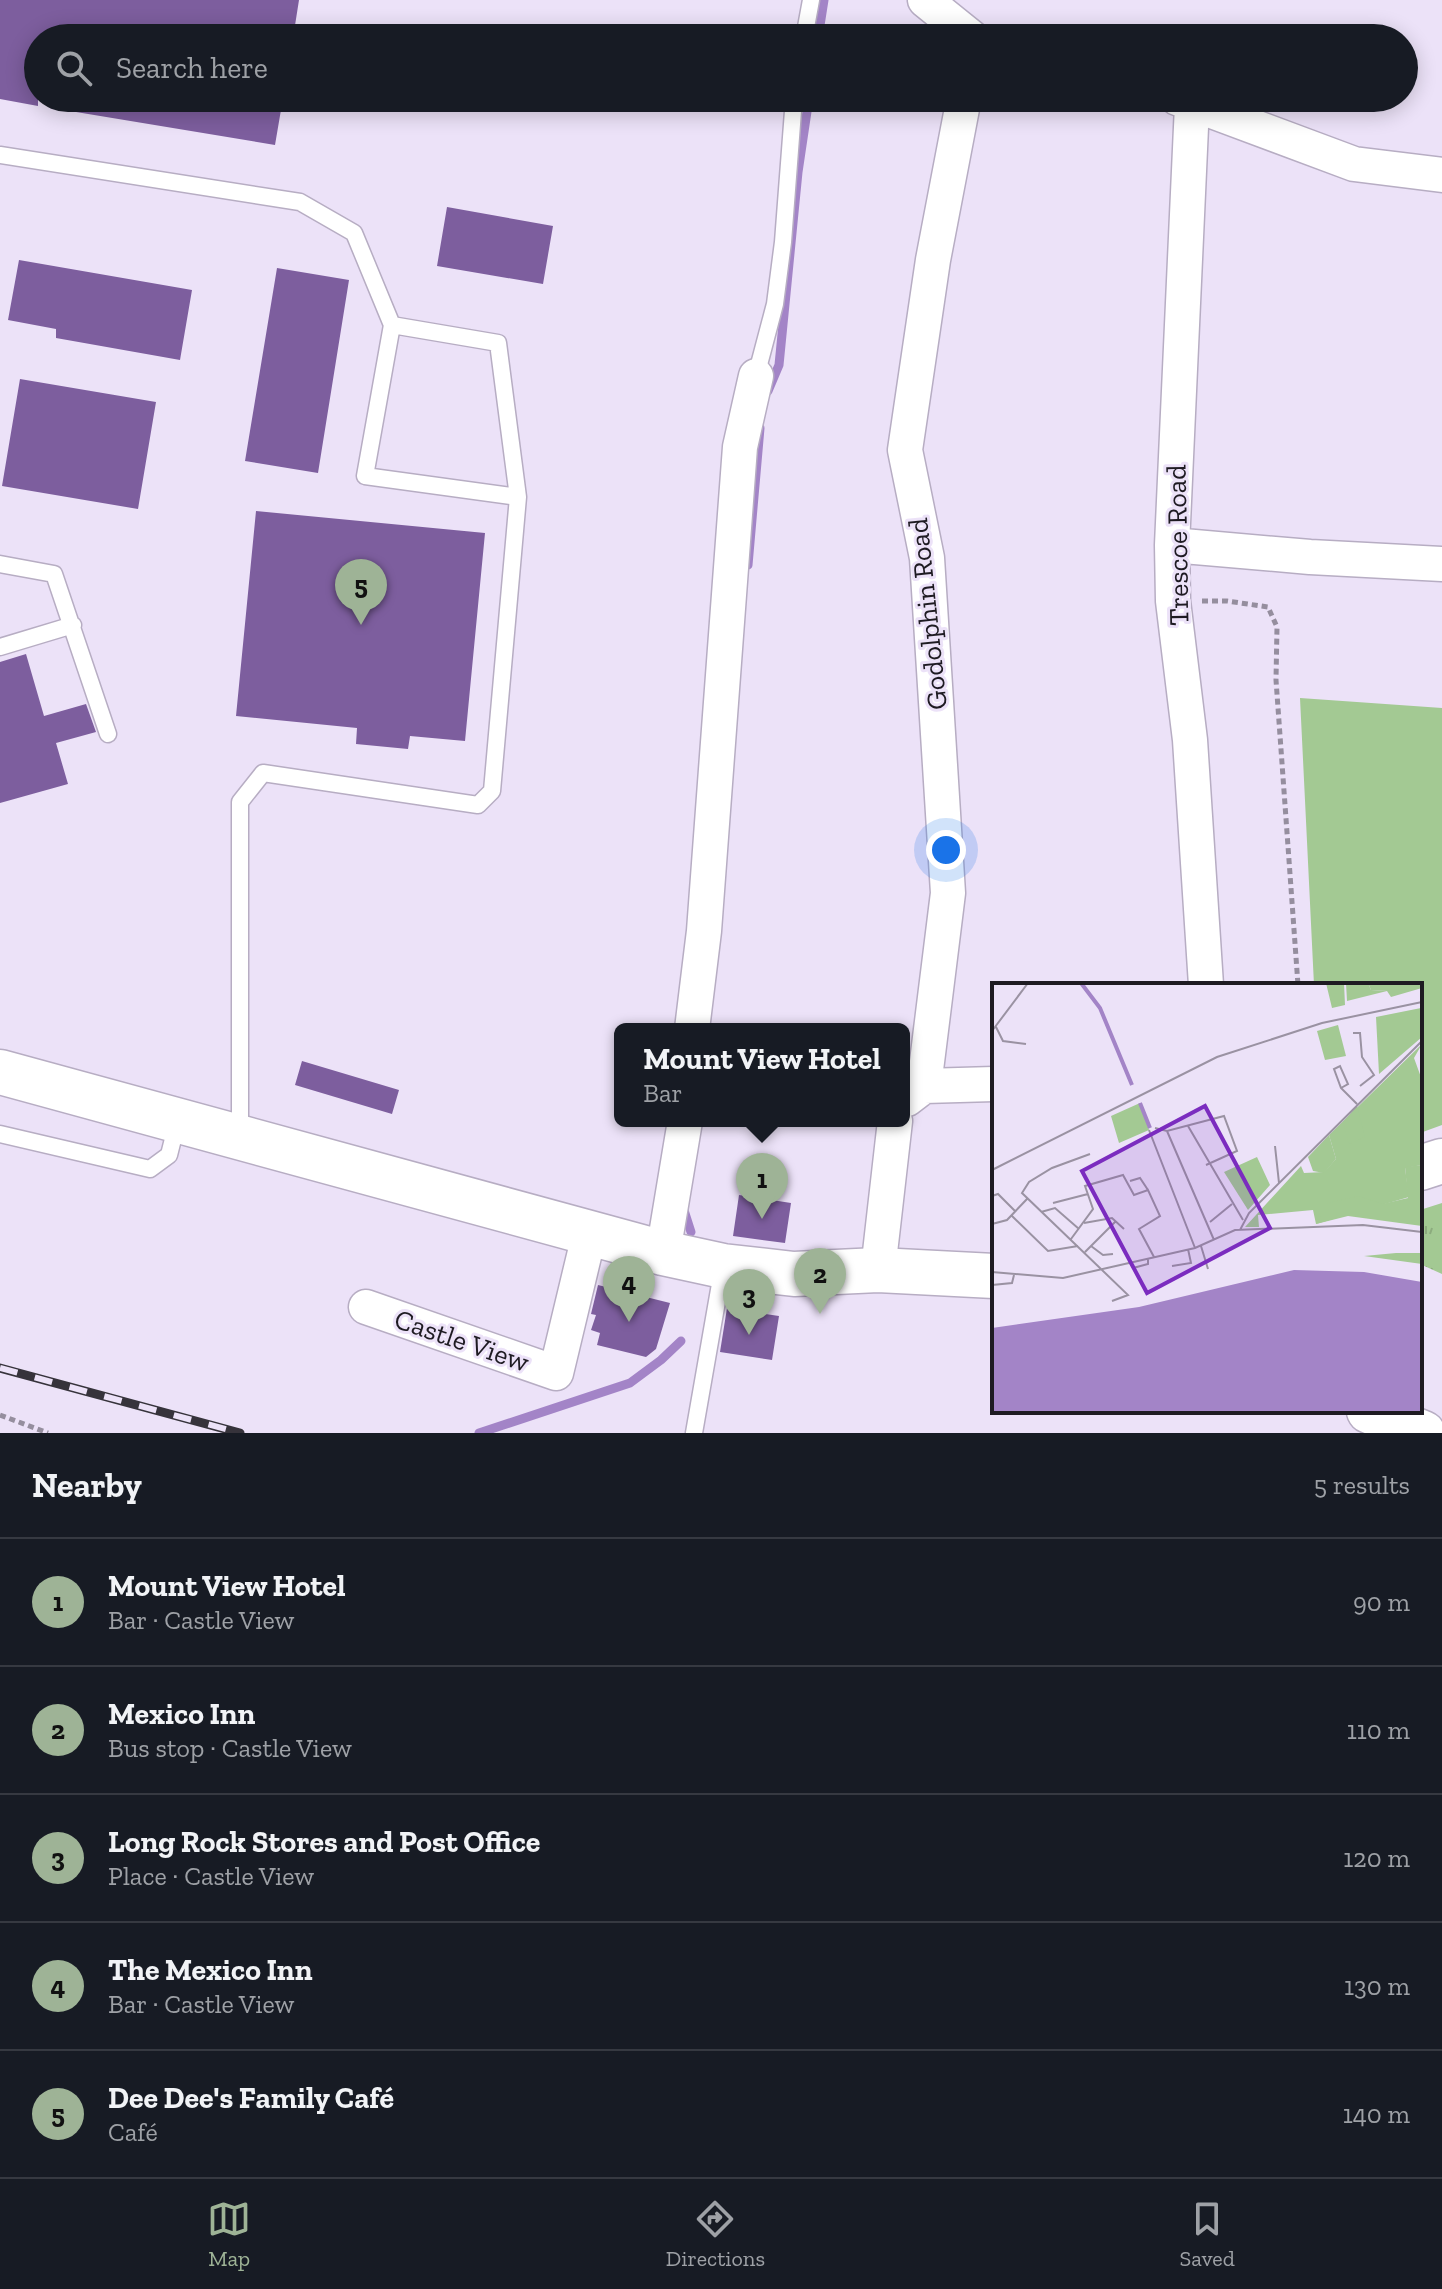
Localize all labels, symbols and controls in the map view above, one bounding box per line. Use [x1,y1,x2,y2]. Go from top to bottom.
search box [24,24,1418,112]
icon: search [52,46,96,90]
text: Search here [116,50,268,86]
street label: Trescoe Road [1160,464,1195,626]
street label: Godolphin Road [901,517,954,711]
pin: 5 [335,559,387,625]
your location [926,830,966,870]
inset map [992,983,1422,1413]
popup [614,1023,910,1127]
text: Mount View Hotel [643,1041,881,1077]
text: Bar [643,1077,682,1109]
pin: 1 [736,1153,788,1219]
pin: 2 [794,1248,846,1314]
pin: 4 [603,1256,655,1322]
pin: 3 [723,1269,775,1335]
street label: Castle View [390,1302,534,1379]
text: Nearby [32,1465,142,1506]
text: 5 results [1314,1469,1410,1501]
text: Mount View Hotel [108,1568,345,1604]
text: 1 [53,1586,63,1618]
text: 90 m [1353,1586,1410,1618]
text: Bar · Castle View [108,1604,294,1636]
text: Mexico Inn [108,1696,255,1732]
text: 2 [51,1714,65,1746]
text: 110 m [1347,1714,1410,1746]
text: Bus stop · Castle View [108,1732,352,1764]
text: Long Rock Stores and Post Office [108,1824,540,1860]
text: 3 [51,1842,65,1874]
text: 120 m [1343,1842,1410,1874]
text: Place · Castle View [108,1860,314,1892]
text: The Mexico Inn [108,1952,312,1988]
text: 4 [51,1970,65,2002]
text: 130 m [1344,1970,1410,2002]
text: Bar · Castle View [108,1988,294,2020]
text: Dee Dee's Family Café [108,2080,394,2116]
text: 5 [51,2098,65,2130]
text: 140 m [1343,2098,1410,2130]
text: Café [108,2116,158,2148]
tab: Map [207,2197,251,2272]
tab: Directions [666,2197,765,2272]
tab: Saved [1180,2197,1235,2272]

